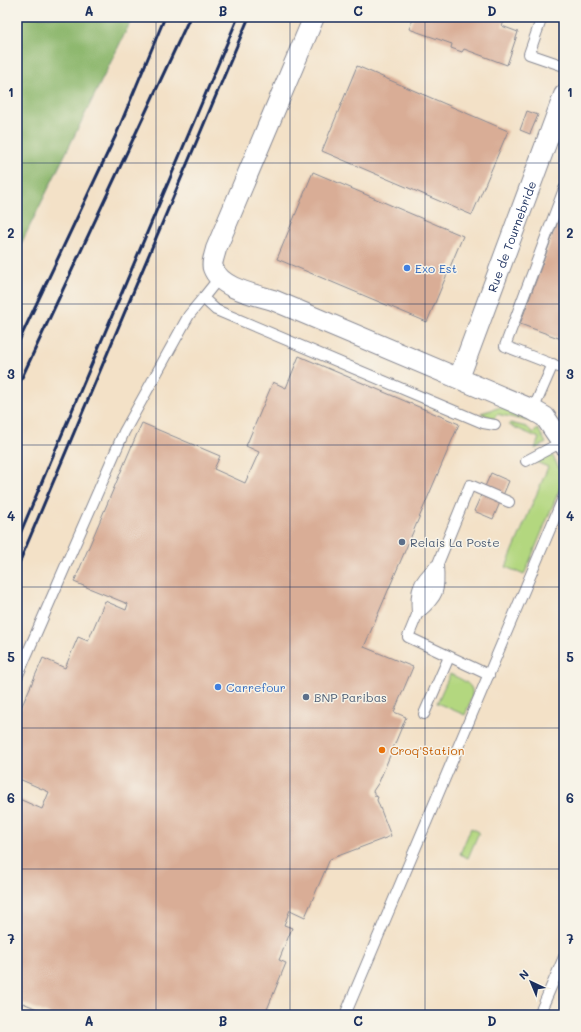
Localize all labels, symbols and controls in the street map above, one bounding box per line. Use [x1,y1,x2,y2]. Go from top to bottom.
text: A [84,2,94,19]
text: B [219,2,228,19]
text: C [353,2,363,19]
text: D [487,2,497,19]
text: 1 [8,83,14,100]
text: 1 [567,83,573,100]
street label: Rue de Tournebride [484,179,539,294]
text: 2 [7,224,15,241]
text: 2 [566,224,574,241]
place label: Exo Est [415,260,457,276]
marker: Exo Est [402,263,412,273]
text: 3 [7,365,15,382]
text: 3 [566,365,574,382]
text: 4 [7,507,15,524]
text: 4 [566,507,574,524]
place label: Relais La Poste [410,534,500,550]
marker: Relais La Poste [397,537,407,547]
text: 5 [7,648,15,665]
text: 5 [566,648,574,665]
place label: Carrefour [226,679,286,695]
marker: Carrefour [213,682,223,692]
place label: BNP Paribas [314,689,387,705]
marker: BNP Paribas [301,692,311,702]
place label: Croq'Station [390,742,464,758]
marker: Croq'Station [377,745,387,755]
text: 6 [7,789,15,806]
text: 6 [566,789,574,806]
text: 7 [7,930,15,947]
text: 7 [566,930,574,947]
north arrow [511,962,551,1002]
text: N [515,966,532,983]
text: A [84,1012,94,1029]
text: B [219,1012,228,1029]
text: C [353,1012,363,1029]
text: D [487,1012,497,1029]

